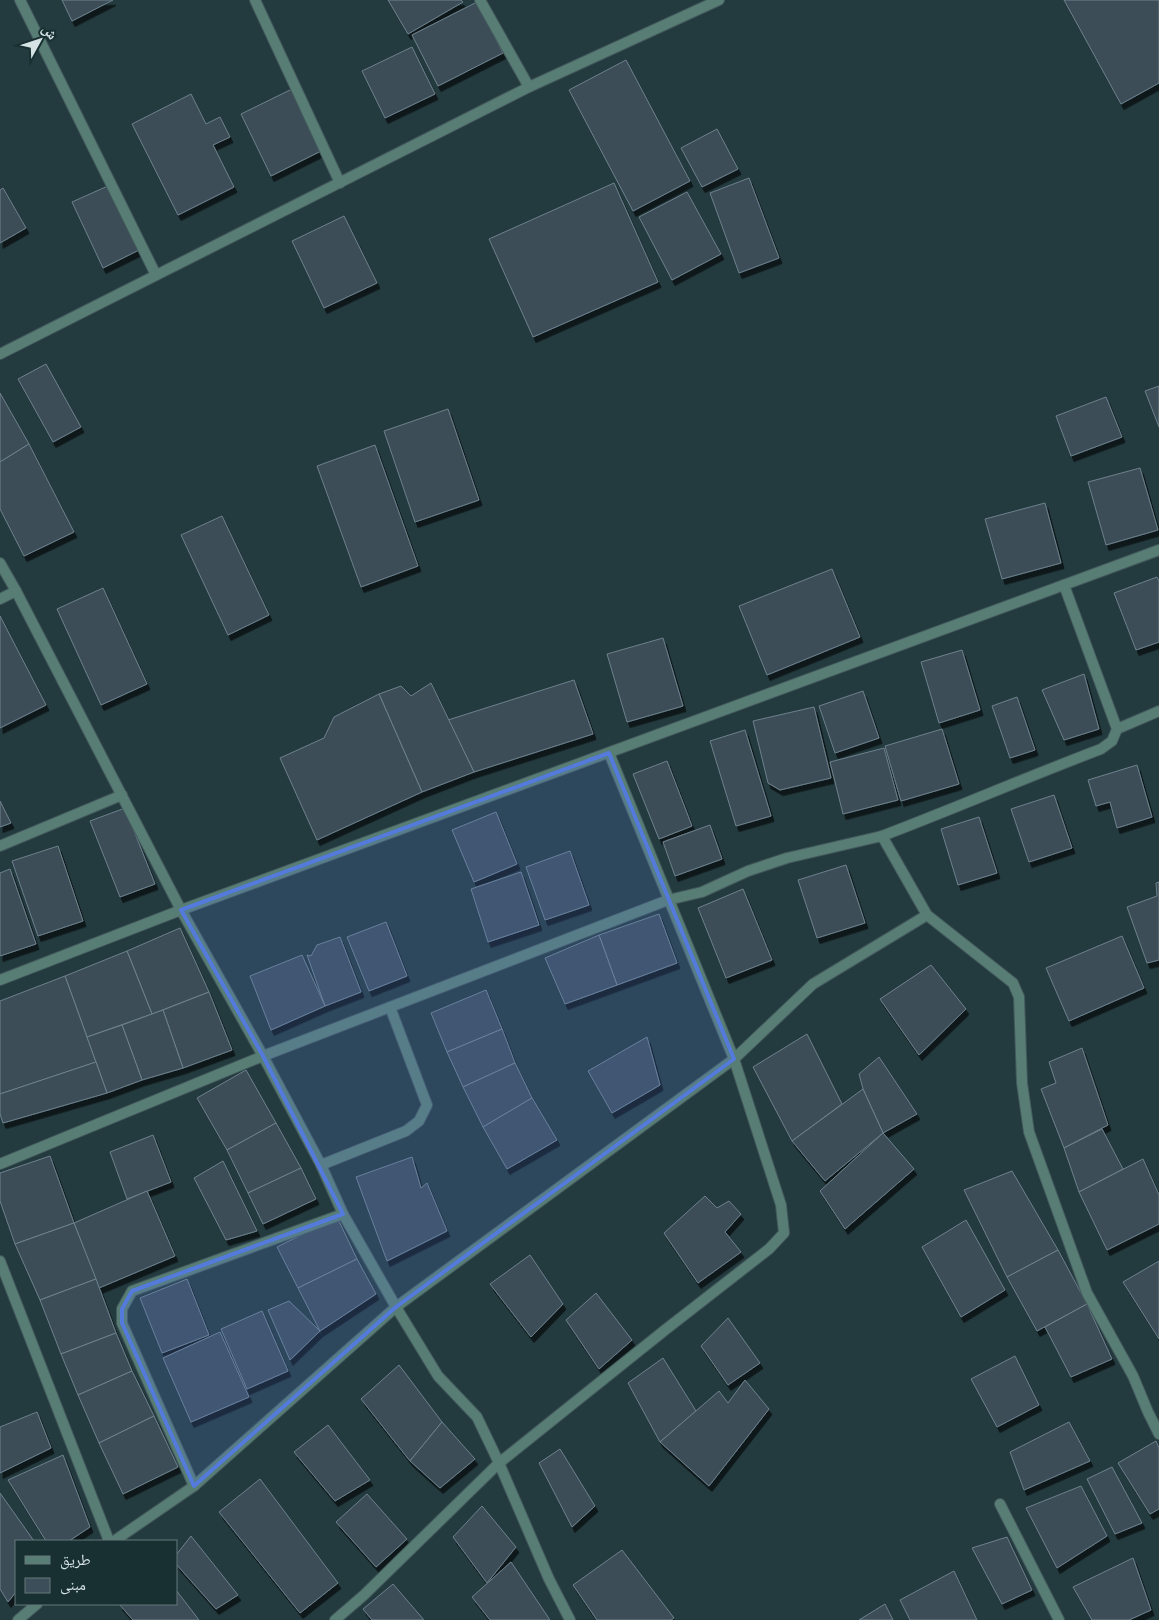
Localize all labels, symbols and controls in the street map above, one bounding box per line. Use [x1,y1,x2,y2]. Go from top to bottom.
north arrow [15,15,65,65]
text: ش [38,20,62,43]
legend [15,1540,178,1605]
text: طريق [60,1549,91,1570]
text: مبنى [60,1574,86,1595]

